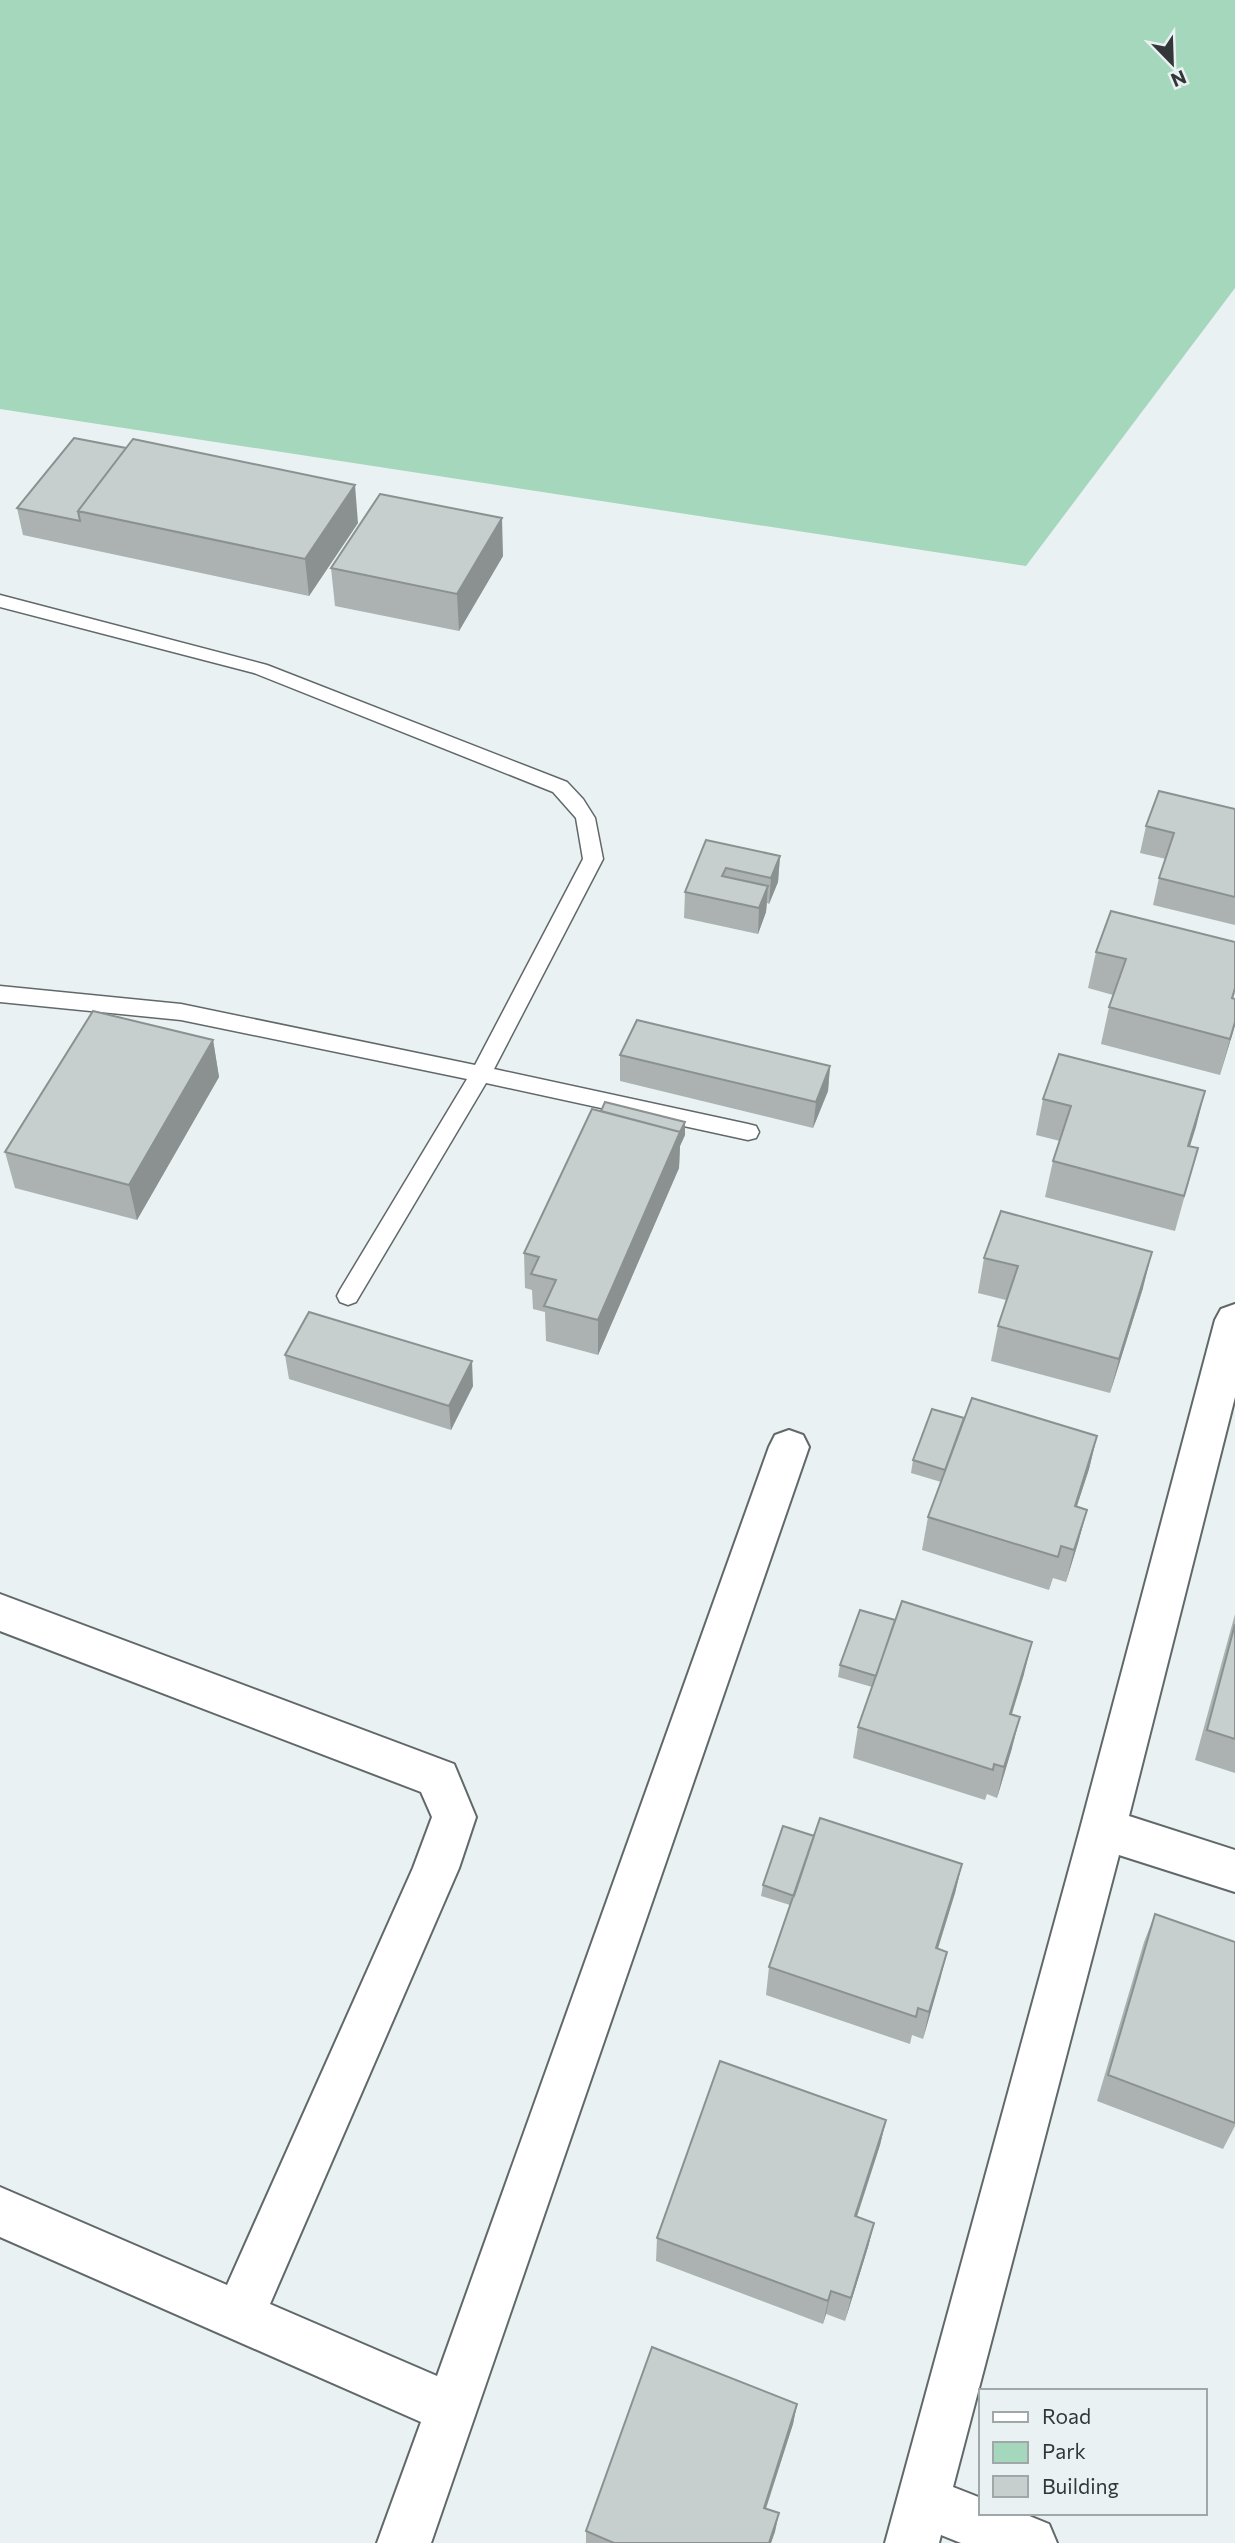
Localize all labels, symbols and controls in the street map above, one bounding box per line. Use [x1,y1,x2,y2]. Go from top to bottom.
north arrow [1137,28,1207,98]
text: N [1168,66,1190,92]
legend [979,2389,1207,2515]
text: Road [1042,2403,1091,2428]
text: Park [1042,2438,1086,2463]
text: Building [1042,2473,1119,2498]

